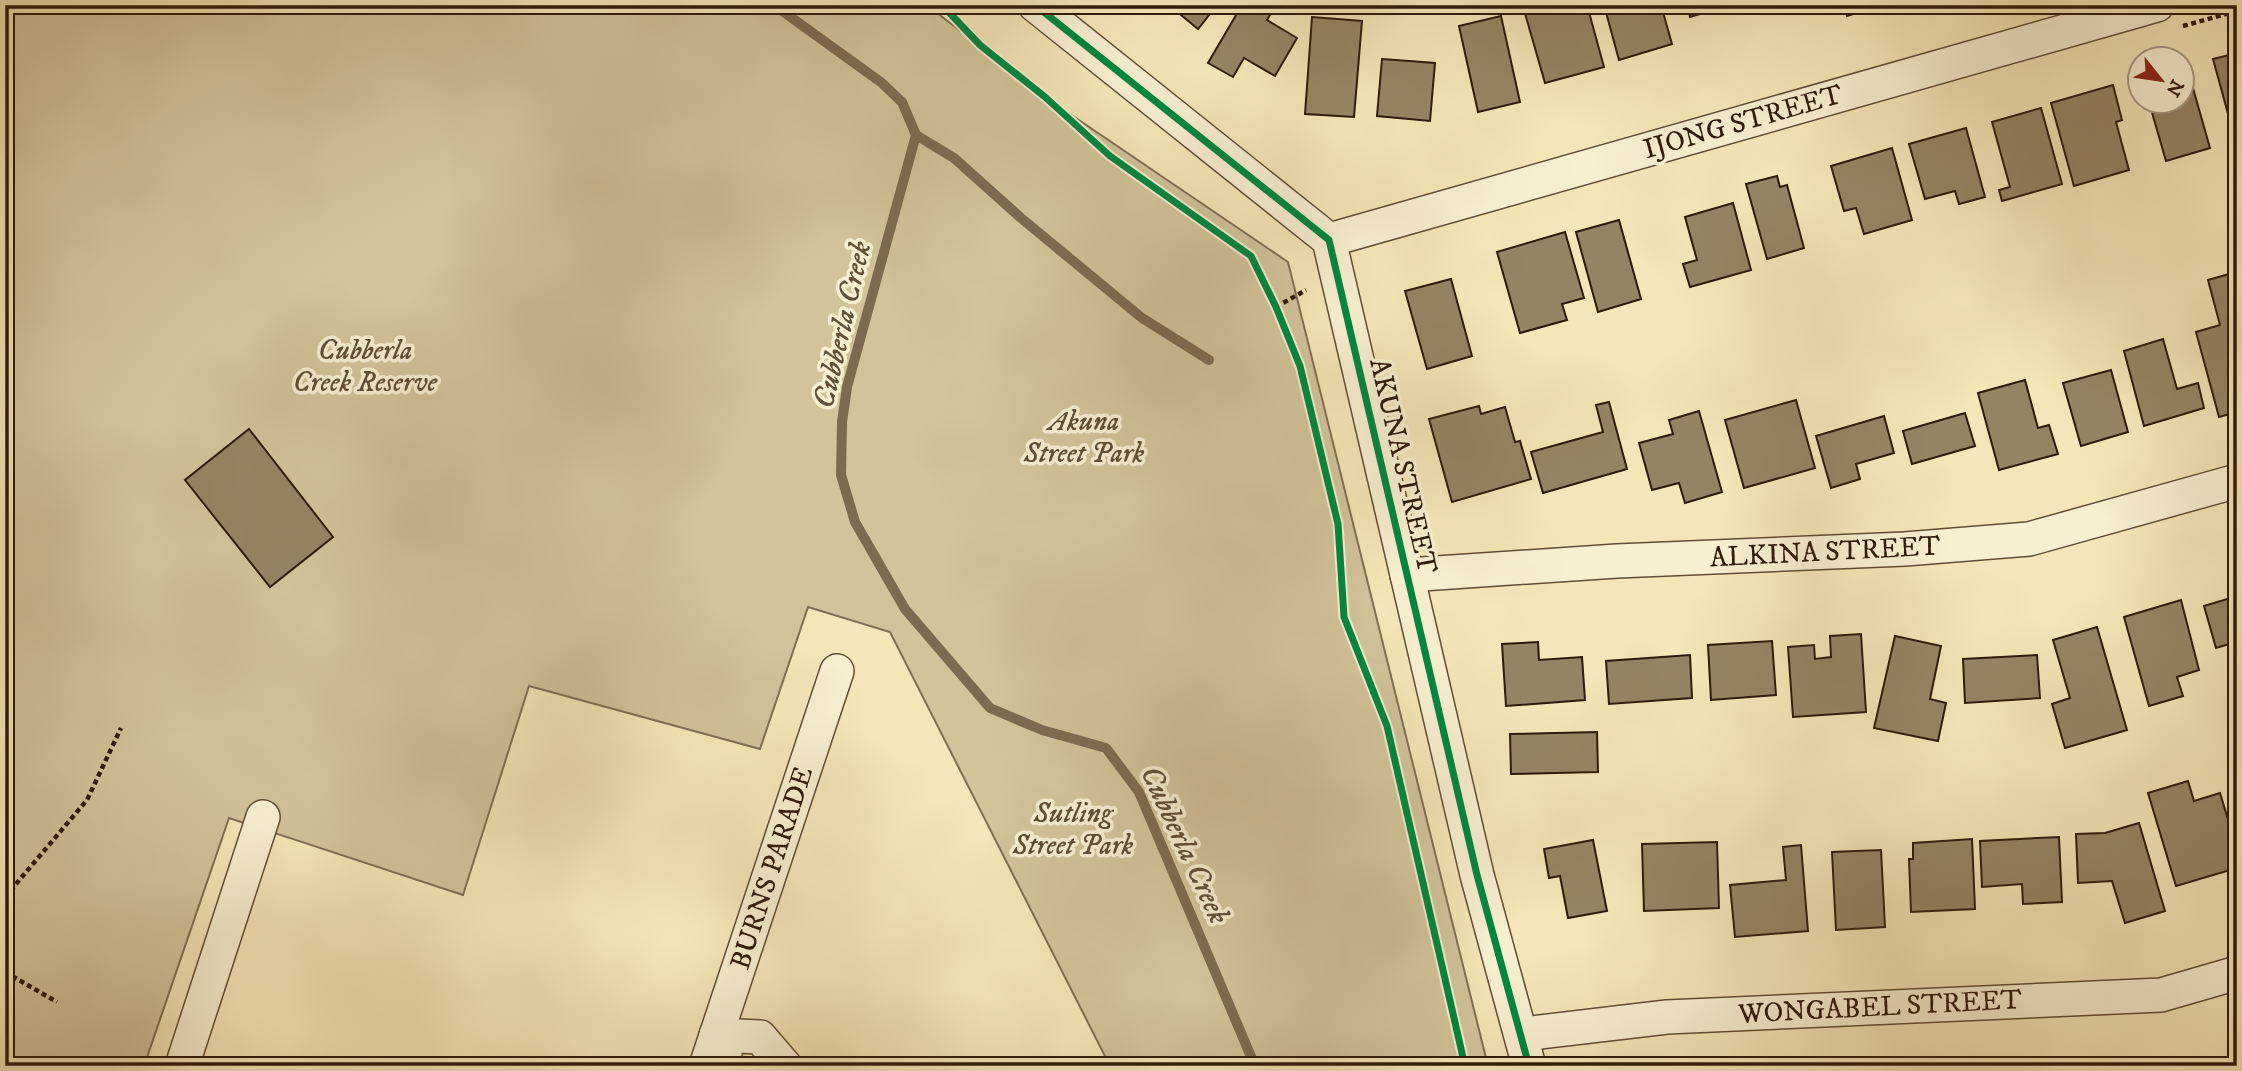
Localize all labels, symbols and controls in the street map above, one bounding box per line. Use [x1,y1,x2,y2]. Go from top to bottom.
north arrow [2126,46,2196,116]
text: N [2160,75,2188,101]
street label: IJONG STREET [1639,77,1847,167]
water label: Cubberla Creek [806,237,880,412]
park label: Cubberla Creek Reserve [293,333,439,400]
street label: AKUNA STREET [1361,355,1445,577]
park label: Akuna Street Park [1023,404,1145,471]
street label: ALKINA STREET [1709,528,1941,576]
water label: Cubberla Creek [1131,760,1237,931]
street label: BURNS PARADE [723,762,821,974]
park label: Sutling Street Park [1012,796,1134,863]
street label: WONGABEL STREET [1736,982,2023,1032]

